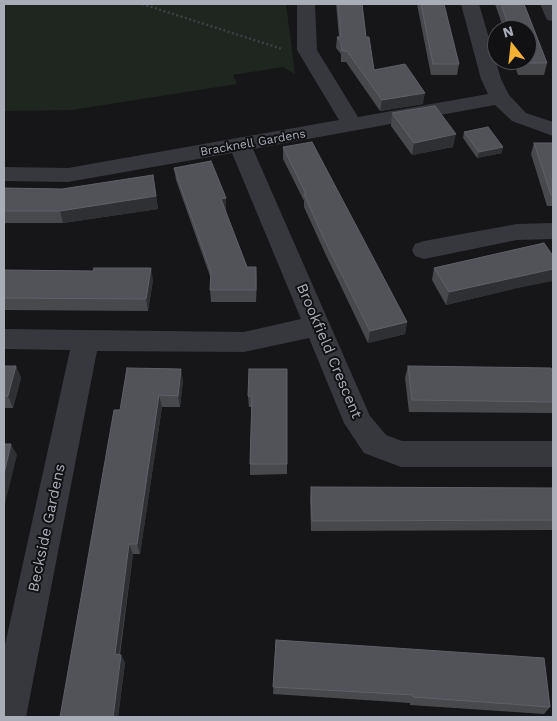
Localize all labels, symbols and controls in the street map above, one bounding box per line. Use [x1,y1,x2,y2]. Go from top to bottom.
north arrow [487,20,537,70]
text: N [501,22,515,41]
street label: Bracknell Gardens [199,127,307,159]
street label: Brookfield Crescent [292,281,366,421]
street label: Beckside Gardens [25,462,69,594]

